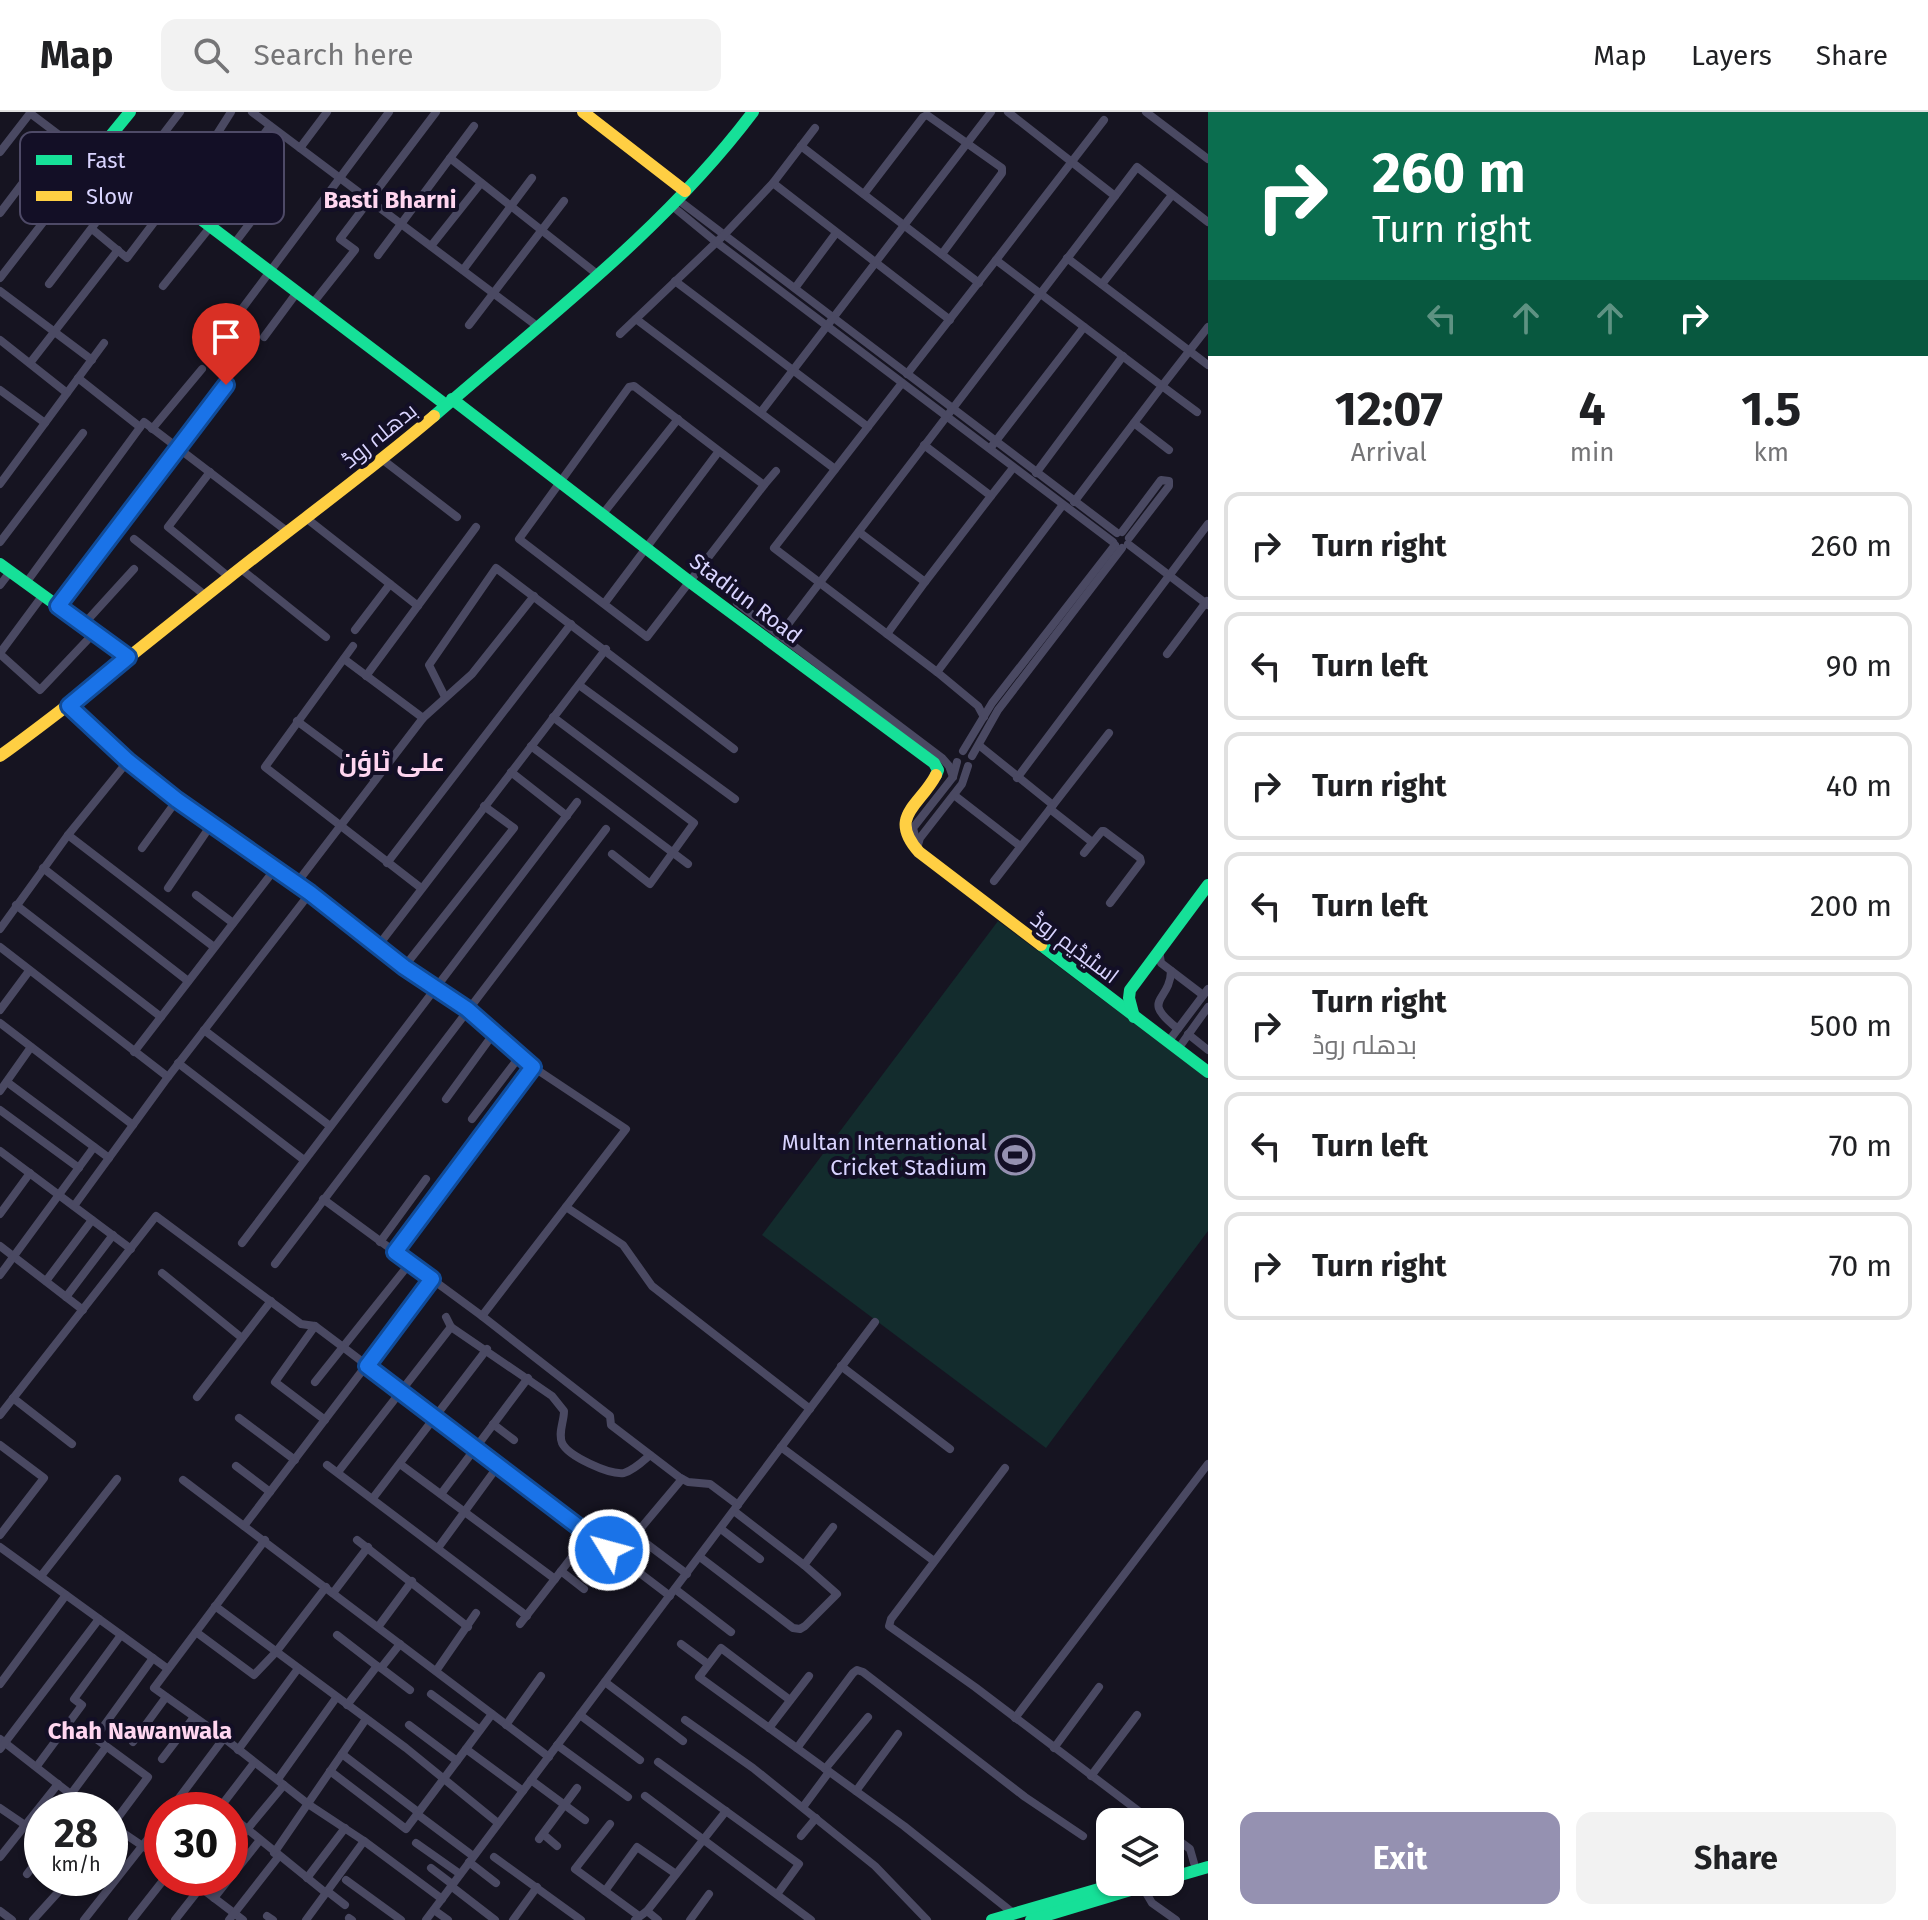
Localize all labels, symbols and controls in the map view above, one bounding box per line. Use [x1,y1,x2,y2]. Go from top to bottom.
search box [161,19,721,91]
text: Map [40,32,113,78]
icon: search [189,33,233,77]
text: Search here [253,37,414,73]
text: Map [1593,39,1647,72]
text: Layers [1691,39,1772,72]
text: Share [1816,39,1888,72]
legend [20,132,284,224]
text: 260 m [1372,140,1526,207]
icon: right [1240,144,1344,248]
text: Fast [86,147,126,174]
text: Slow [86,183,133,210]
district label: Basti Bharni [323,186,457,214]
text: Turn right [1372,208,1532,252]
icon: left [1420,296,1464,340]
icon: ahead [1504,296,1548,340]
icon: ahead [1588,296,1632,340]
icon: right [1672,296,1716,340]
pin [192,303,260,385]
icon: arrive [204,315,248,359]
text: 12:07 [1335,380,1443,438]
text: 4 [1579,380,1606,438]
text: 1.5 [1741,380,1801,438]
street label: بدھلہ روڈ [336,397,422,474]
text: Arrival [1351,437,1427,468]
text: min [1570,437,1615,468]
text: km [1753,437,1789,468]
icon: right [1244,524,1288,568]
text: Turn right [1312,528,1447,564]
text: 260 m [1811,528,1892,564]
street label: Stadiun Road [684,547,807,649]
icon: left [1244,644,1288,688]
text: Turn left [1312,648,1428,684]
text: 90 m [1826,648,1892,684]
district label: علی ٹاؤن [339,747,445,778]
icon: right [1244,764,1288,808]
text: Turn right [1312,768,1447,804]
text: 40 m [1826,768,1892,804]
icon: left [1244,884,1288,928]
text: Turn left [1312,888,1428,924]
text: 200 m [1810,888,1892,924]
street label: اسٹیڈیم روڈ [1024,905,1124,991]
text: Turn right [1312,984,1447,1020]
icon: right [1244,1004,1288,1048]
text: 500 m [1810,1008,1892,1044]
text: بدھلہ روڈ [1312,1030,1417,1061]
icon: left [1244,1124,1288,1168]
text: Turn left [1312,1128,1428,1164]
text: 70 m [1829,1128,1892,1164]
place label: Multan International Cricket Stadium [782,1129,987,1181]
sports icon: Multan International Cricket Stadium [994,1134,1036,1176]
icon: right [1244,1244,1288,1288]
text: Turn right [1312,1248,1447,1284]
text: 70 m [1829,1248,1892,1284]
position arrow [567,1508,651,1592]
district label: Chah Nawanwala [48,1717,232,1745]
speed limit sign: 30 [144,1792,248,1896]
map controls [1096,1808,1184,1896]
button: layers [1096,1808,1184,1896]
text: 28 [54,1810,98,1858]
button: Exit [1240,1812,1560,1904]
button: Share [1576,1812,1896,1904]
text: km/h [51,1852,101,1876]

